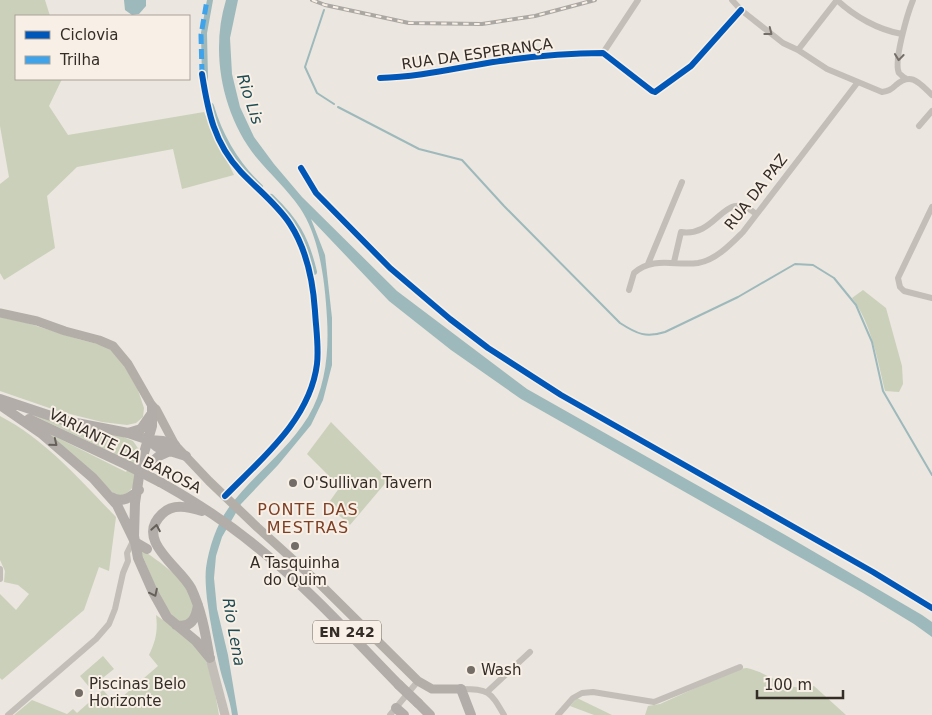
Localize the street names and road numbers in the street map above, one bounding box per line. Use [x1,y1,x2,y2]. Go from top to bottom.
street label: RUA DA ESPERANÇA [400,34,554,74]
street label: RUA DA PAZ [721,150,791,234]
street label: VARIANTE DA BAROSA [46,405,205,498]
road number: EN 242 [313,620,381,644]

